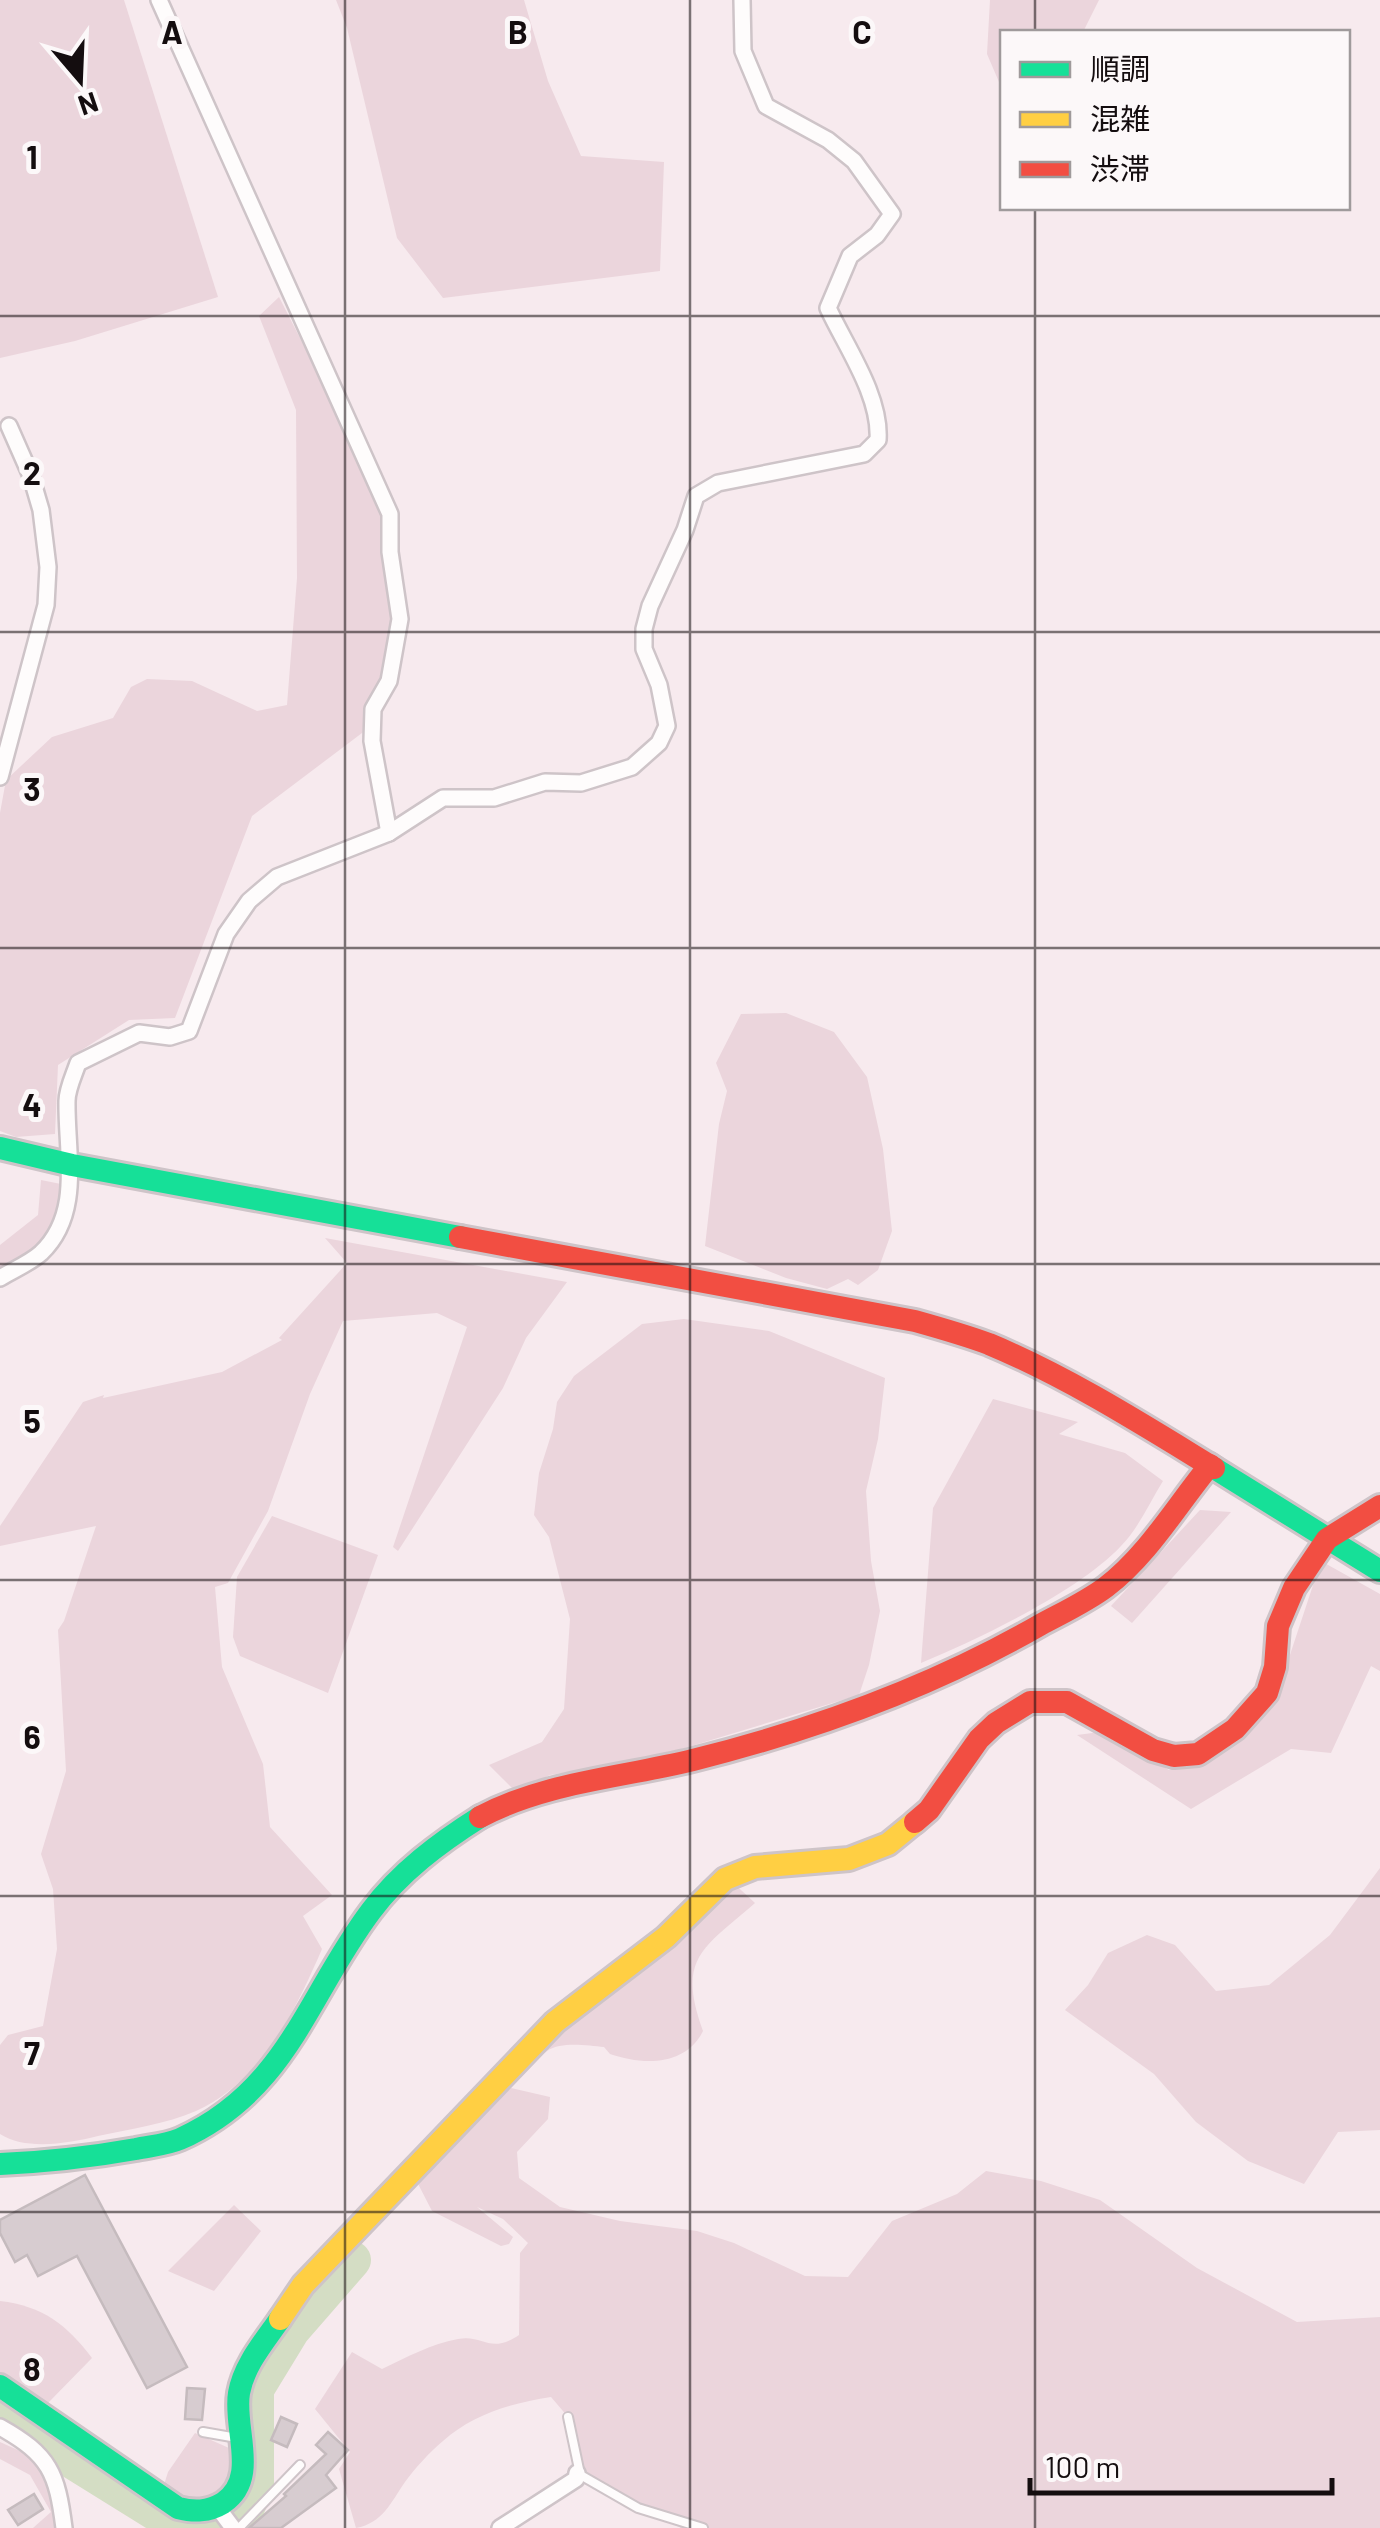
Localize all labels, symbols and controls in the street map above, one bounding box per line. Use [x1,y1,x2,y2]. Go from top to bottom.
text: A [161,12,183,50]
text: B [508,12,528,50]
text: C [852,12,872,50]
north arrow [30,30,130,130]
legend [1000,30,1350,210]
text: 順調 [1090,50,1150,86]
text: N [74,85,103,124]
text: 混雑 [1090,100,1150,136]
text: 1 [26,137,38,175]
text: 渋滞 [1090,150,1150,186]
text: 2 [23,453,41,491]
text: 3 [23,769,41,807]
text: 4 [22,1085,42,1123]
text: 5 [23,1401,41,1439]
text: 6 [23,1717,41,1755]
text: 7 [24,2033,40,2071]
text: 8 [23,2349,41,2387]
scale bar [1030,2433,1332,2495]
text: 100 m [1045,2448,1120,2484]

